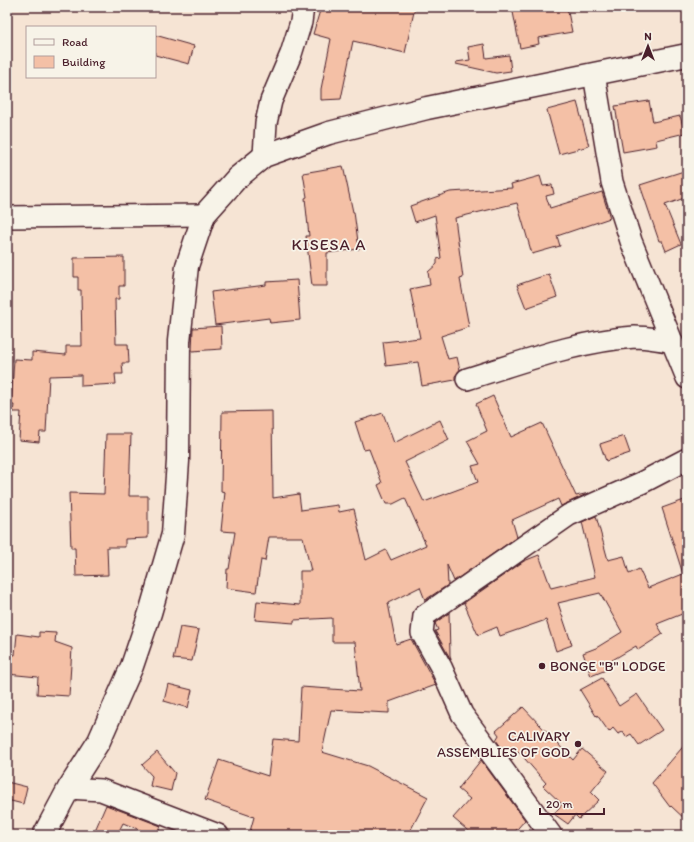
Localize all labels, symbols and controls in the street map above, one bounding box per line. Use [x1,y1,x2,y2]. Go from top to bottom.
legend [26,26,156,78]
north arrow [628,26,668,66]
text: N [644,30,652,43]
text: Road [62,35,88,49]
text: Building [62,55,106,69]
district label: KISESA A [291,235,367,254]
place label: BONGE "B" LODGE [550,658,666,675]
marker: BONGE "B" LODGE [537,661,547,671]
place label: CALIVARY ASSEMBLIES OF GOD [437,728,570,761]
marker: CALIVARY ASSEMBLIES OF GOD [573,739,583,749]
scale bar [540,790,604,816]
text: 20 m [546,797,573,811]

